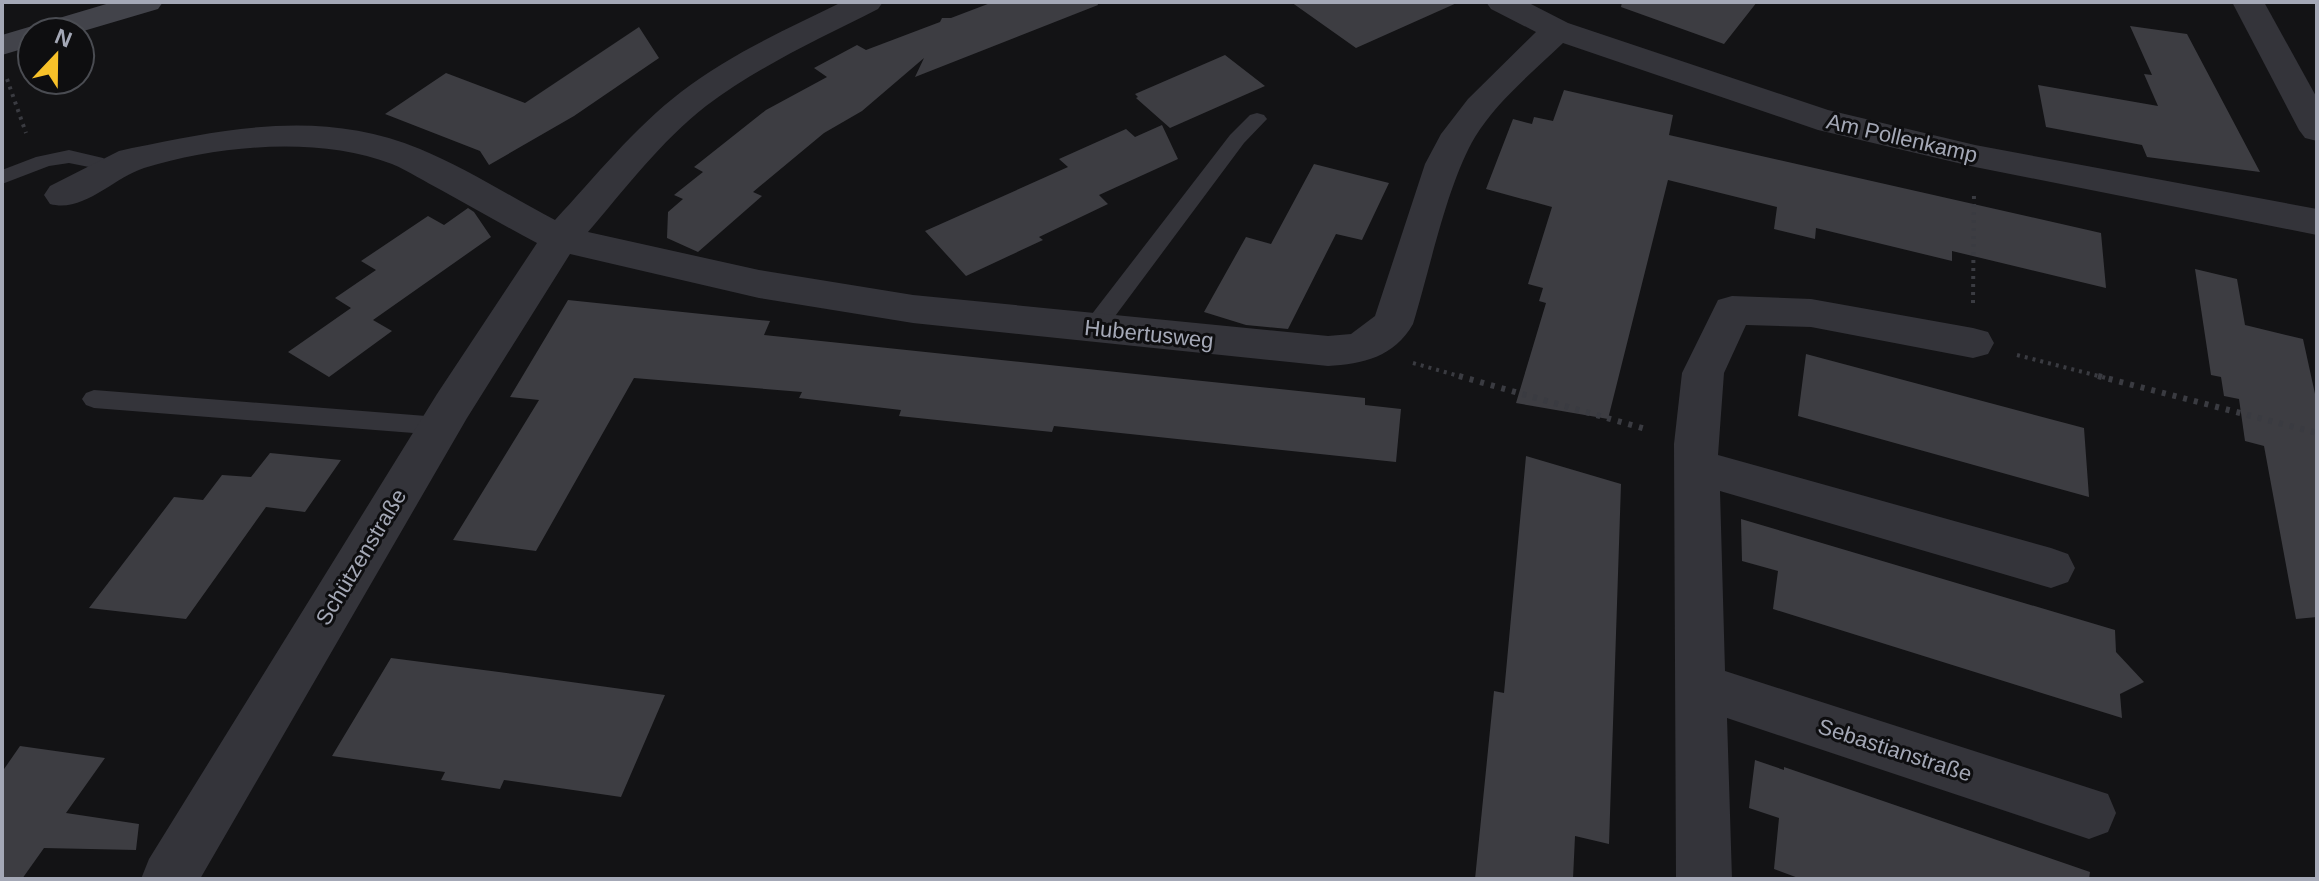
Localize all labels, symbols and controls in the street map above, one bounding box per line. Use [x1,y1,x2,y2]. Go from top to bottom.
north arrow [16,16,96,96]
text: N [51,23,75,52]
street label: Am Pollenkamp [1824,108,1980,168]
street label: Hubertusweg [1083,315,1215,353]
street label: Schützenstraße [311,485,411,629]
street label: Sebastianstraße [1815,713,1975,787]

